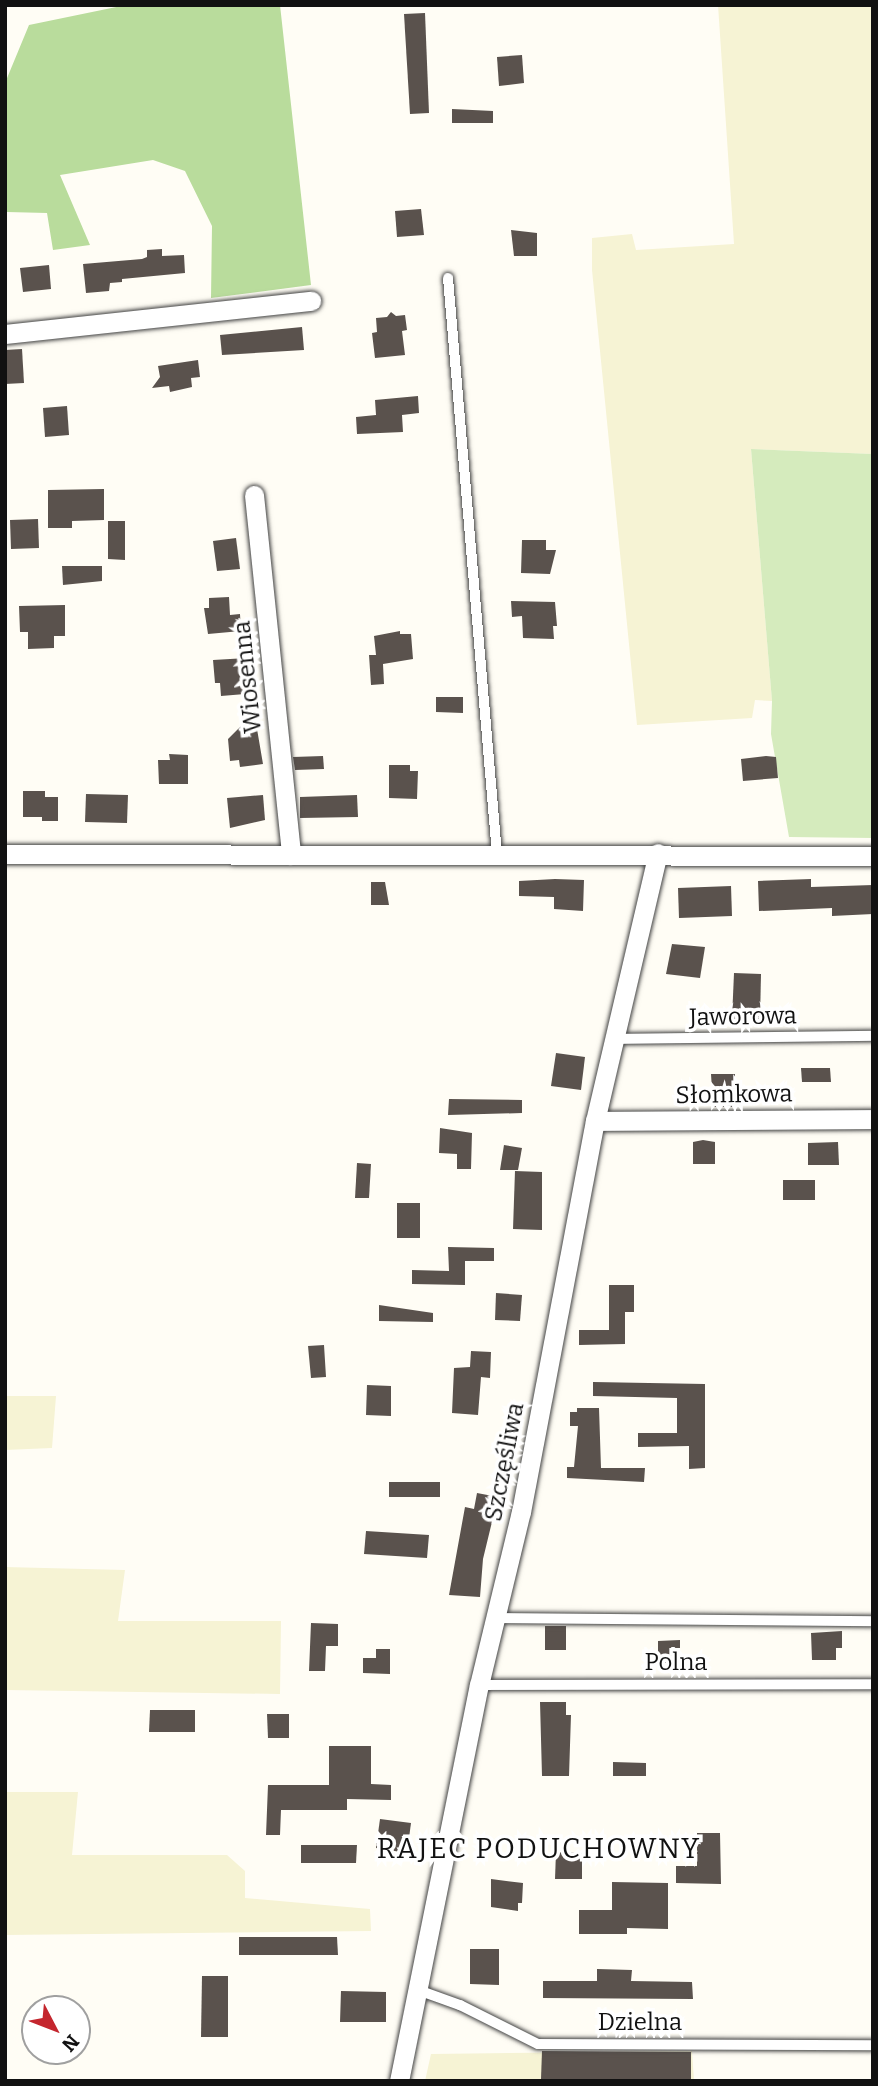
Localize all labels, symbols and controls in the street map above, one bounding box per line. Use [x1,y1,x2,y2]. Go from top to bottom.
street label: Wiosenna [228,620,268,734]
street label: Jaworowa [689,1002,797,1032]
street label: Słomkowa [675,1080,793,1110]
street label: Szczęśliwa [479,1400,531,1524]
street label: Polna [645,1649,707,1677]
district label: RAJEC PODUCHOWNY [379,1832,699,1866]
north arrow [21,1995,91,2065]
street label: Dzielna [598,2009,682,2037]
text: N [57,2030,84,2056]

